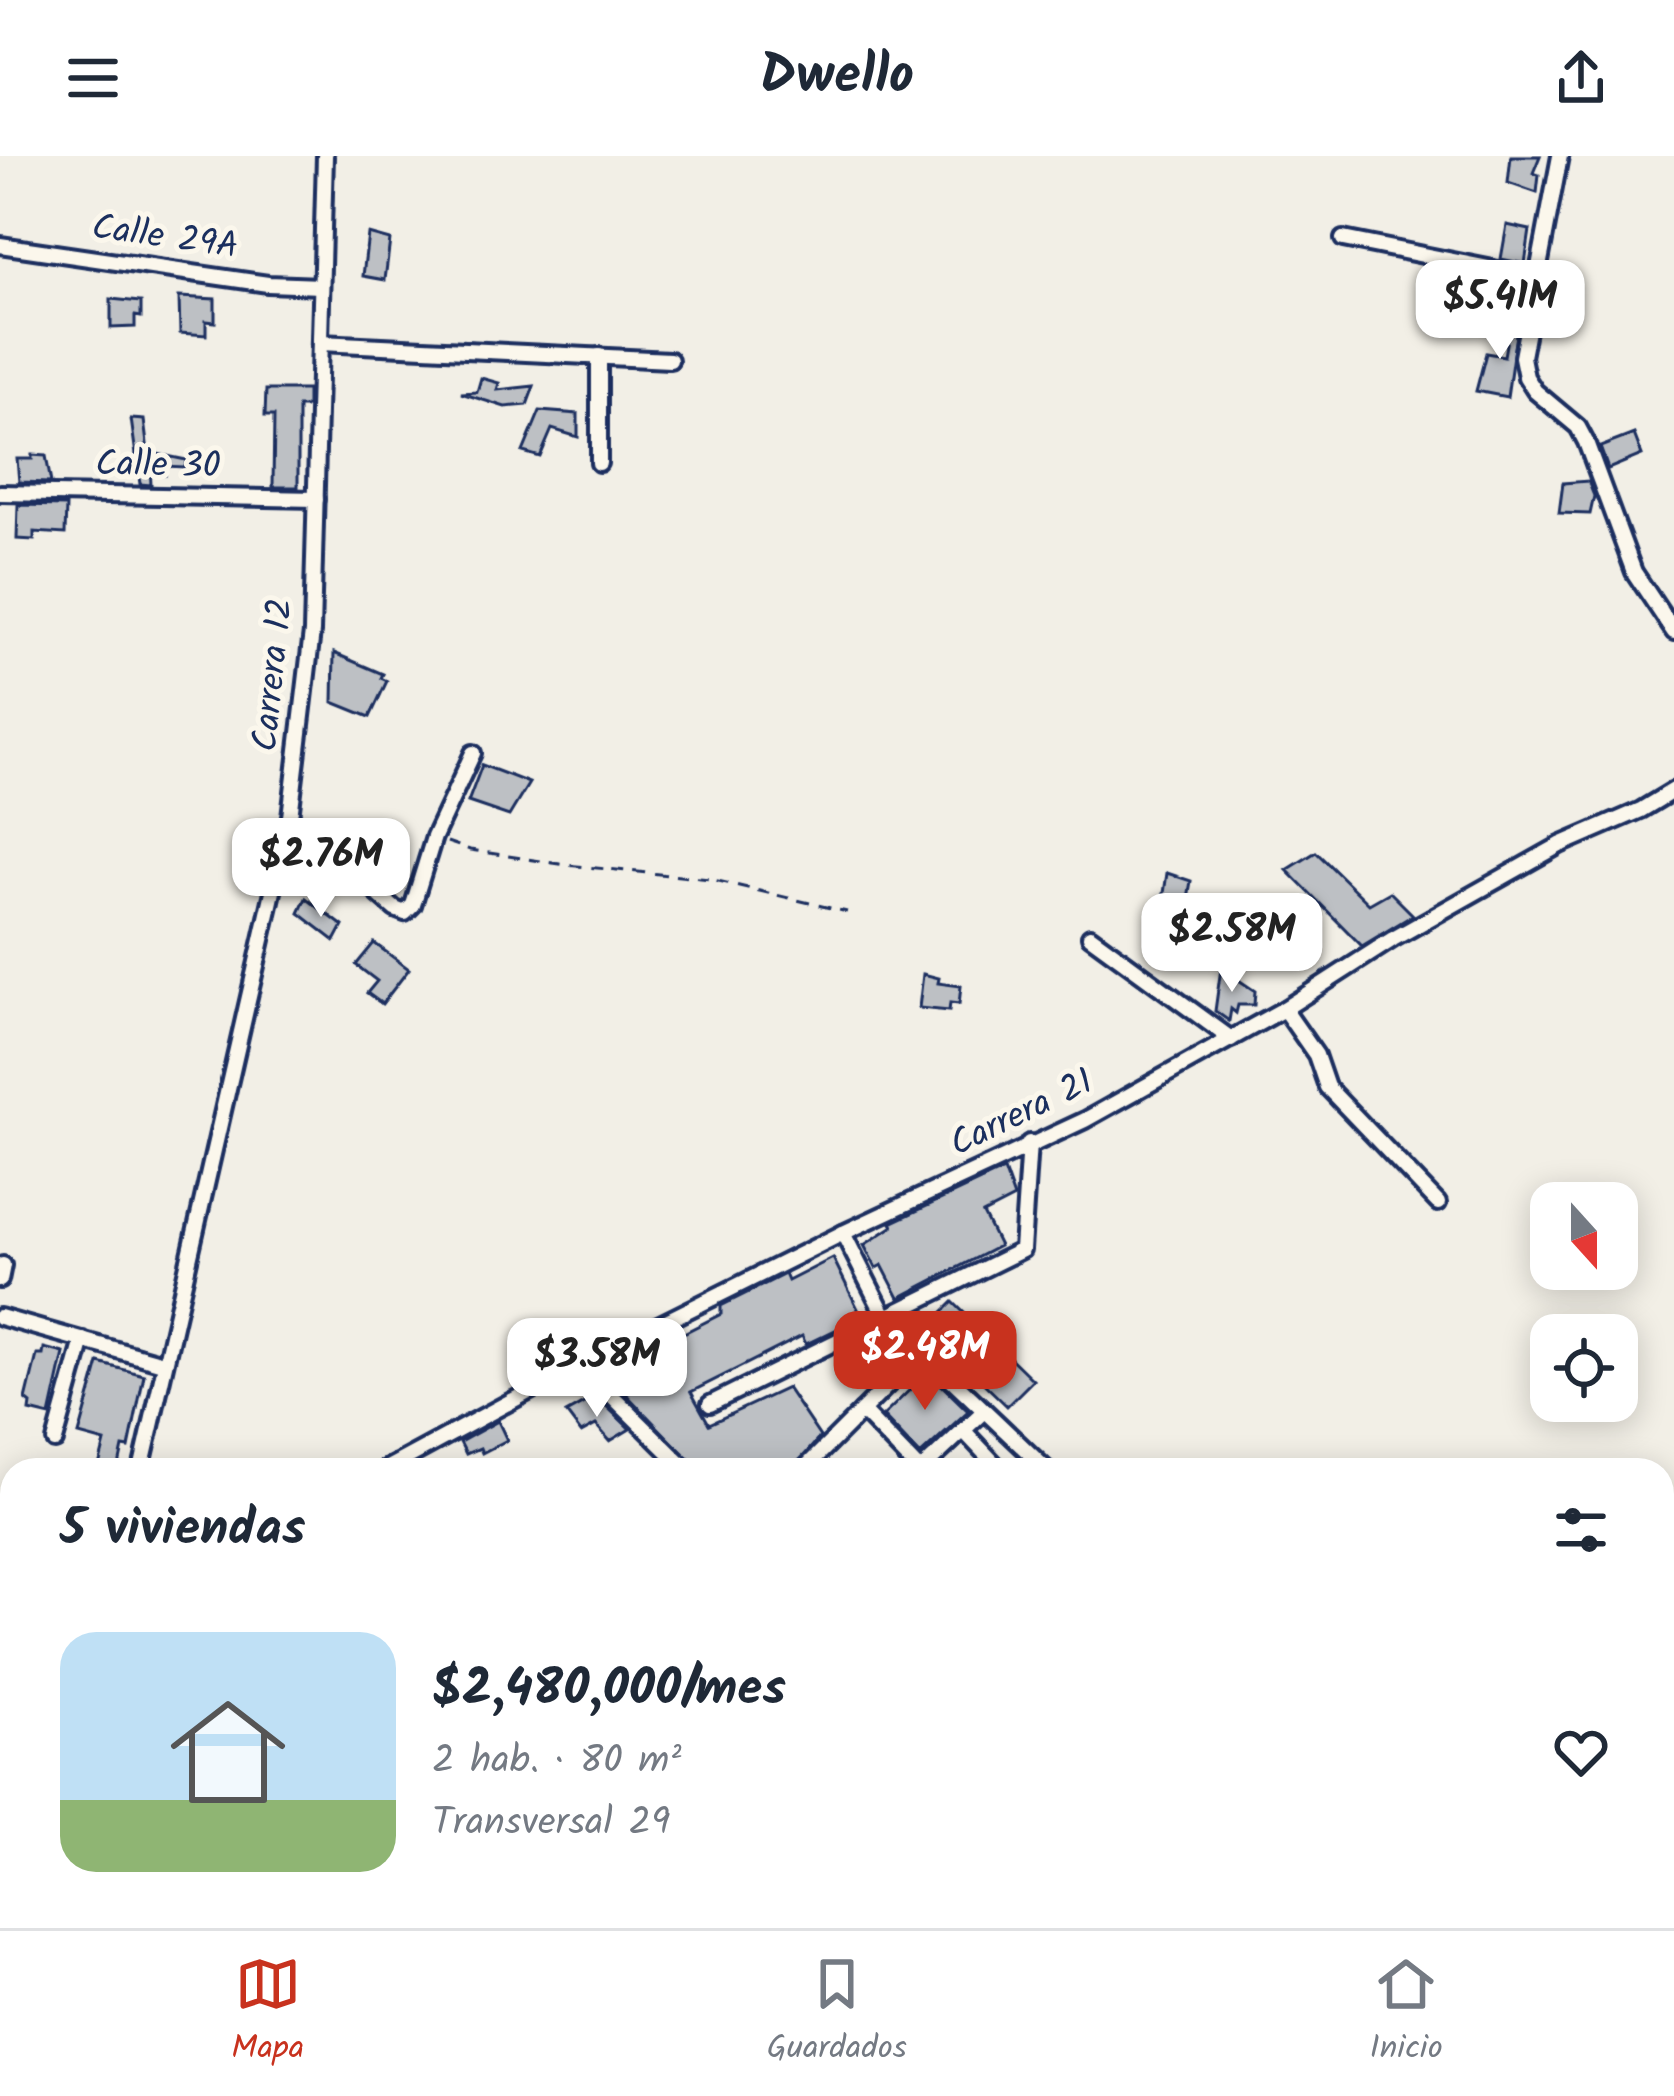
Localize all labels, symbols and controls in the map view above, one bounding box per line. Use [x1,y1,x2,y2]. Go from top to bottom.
text: Dwello [760,35,914,121]
icon: menu [60,45,126,111]
icon: share [1548,45,1614,111]
street label: Calle 29A [88,200,242,276]
pin: $5.41M [1402,260,1598,362]
text: $5.41M [1443,268,1557,330]
street label: Calle 30 [95,436,221,496]
street label: Carrera 12 [238,595,310,755]
pin: $2.76M [223,818,419,920]
text: $2.76M [259,826,383,888]
pin: $2.58M [1134,893,1330,995]
text: $2.58M [1168,901,1296,963]
street label: Carrera 21 [940,1055,1104,1173]
north arrow [1530,1182,1638,1290]
map controls [1530,1182,1638,1422]
pin: $2.48M [827,1311,1023,1413]
button: locate [1530,1314,1638,1422]
pin: $3.58M [499,1318,695,1420]
text: $2.48M [861,1319,989,1381]
text: $3.58M [534,1326,660,1388]
text: 5 viviendas [60,1490,305,1571]
icon: filters [1548,1497,1614,1563]
text: $2,480,000/mes [432,1650,786,1731]
icon: home [156,1680,300,1824]
icon: heart [1548,1719,1614,1785]
text: 2 hab. · 80 m² [432,1731,681,1793]
text: Transversal 29 [432,1793,670,1855]
tab: Mapa [231,1951,304,2076]
tab: Guardados [767,1951,907,2076]
tab: Inicio [1369,1951,1443,2076]

